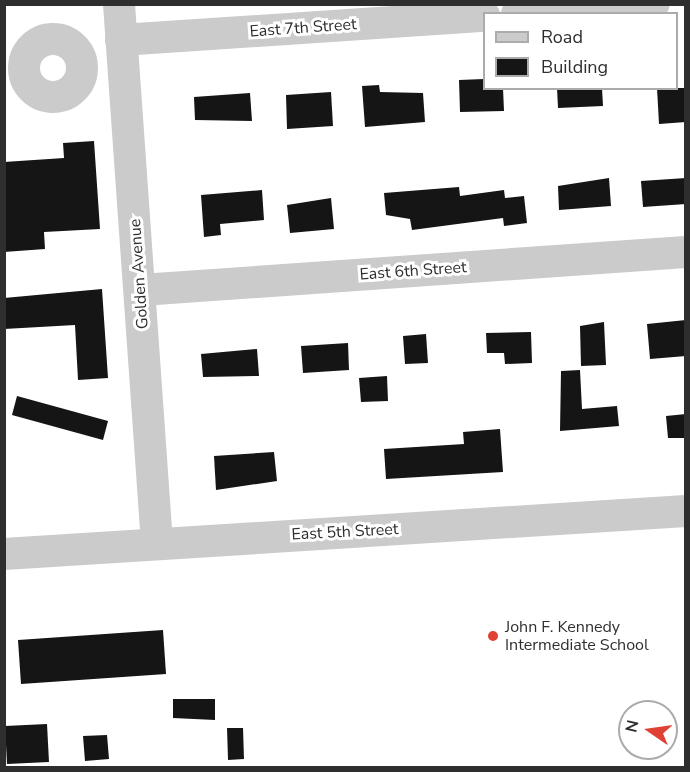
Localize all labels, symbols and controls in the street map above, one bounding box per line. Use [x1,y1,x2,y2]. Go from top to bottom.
legend [483,12,678,90]
street label: East 7th Street [249,15,357,41]
text: Road [541,25,583,49]
text: Building [541,55,608,79]
street label: Golden Avenue [126,218,152,330]
street label: East 6th Street [359,258,467,284]
street label: East 5th Street [291,520,399,544]
place label: John F. Kennedy Intermediate School [505,617,649,655]
marker: John F. Kennedy Intermediate School [486,629,500,643]
north arrow [618,700,678,760]
text: N [620,718,644,735]

